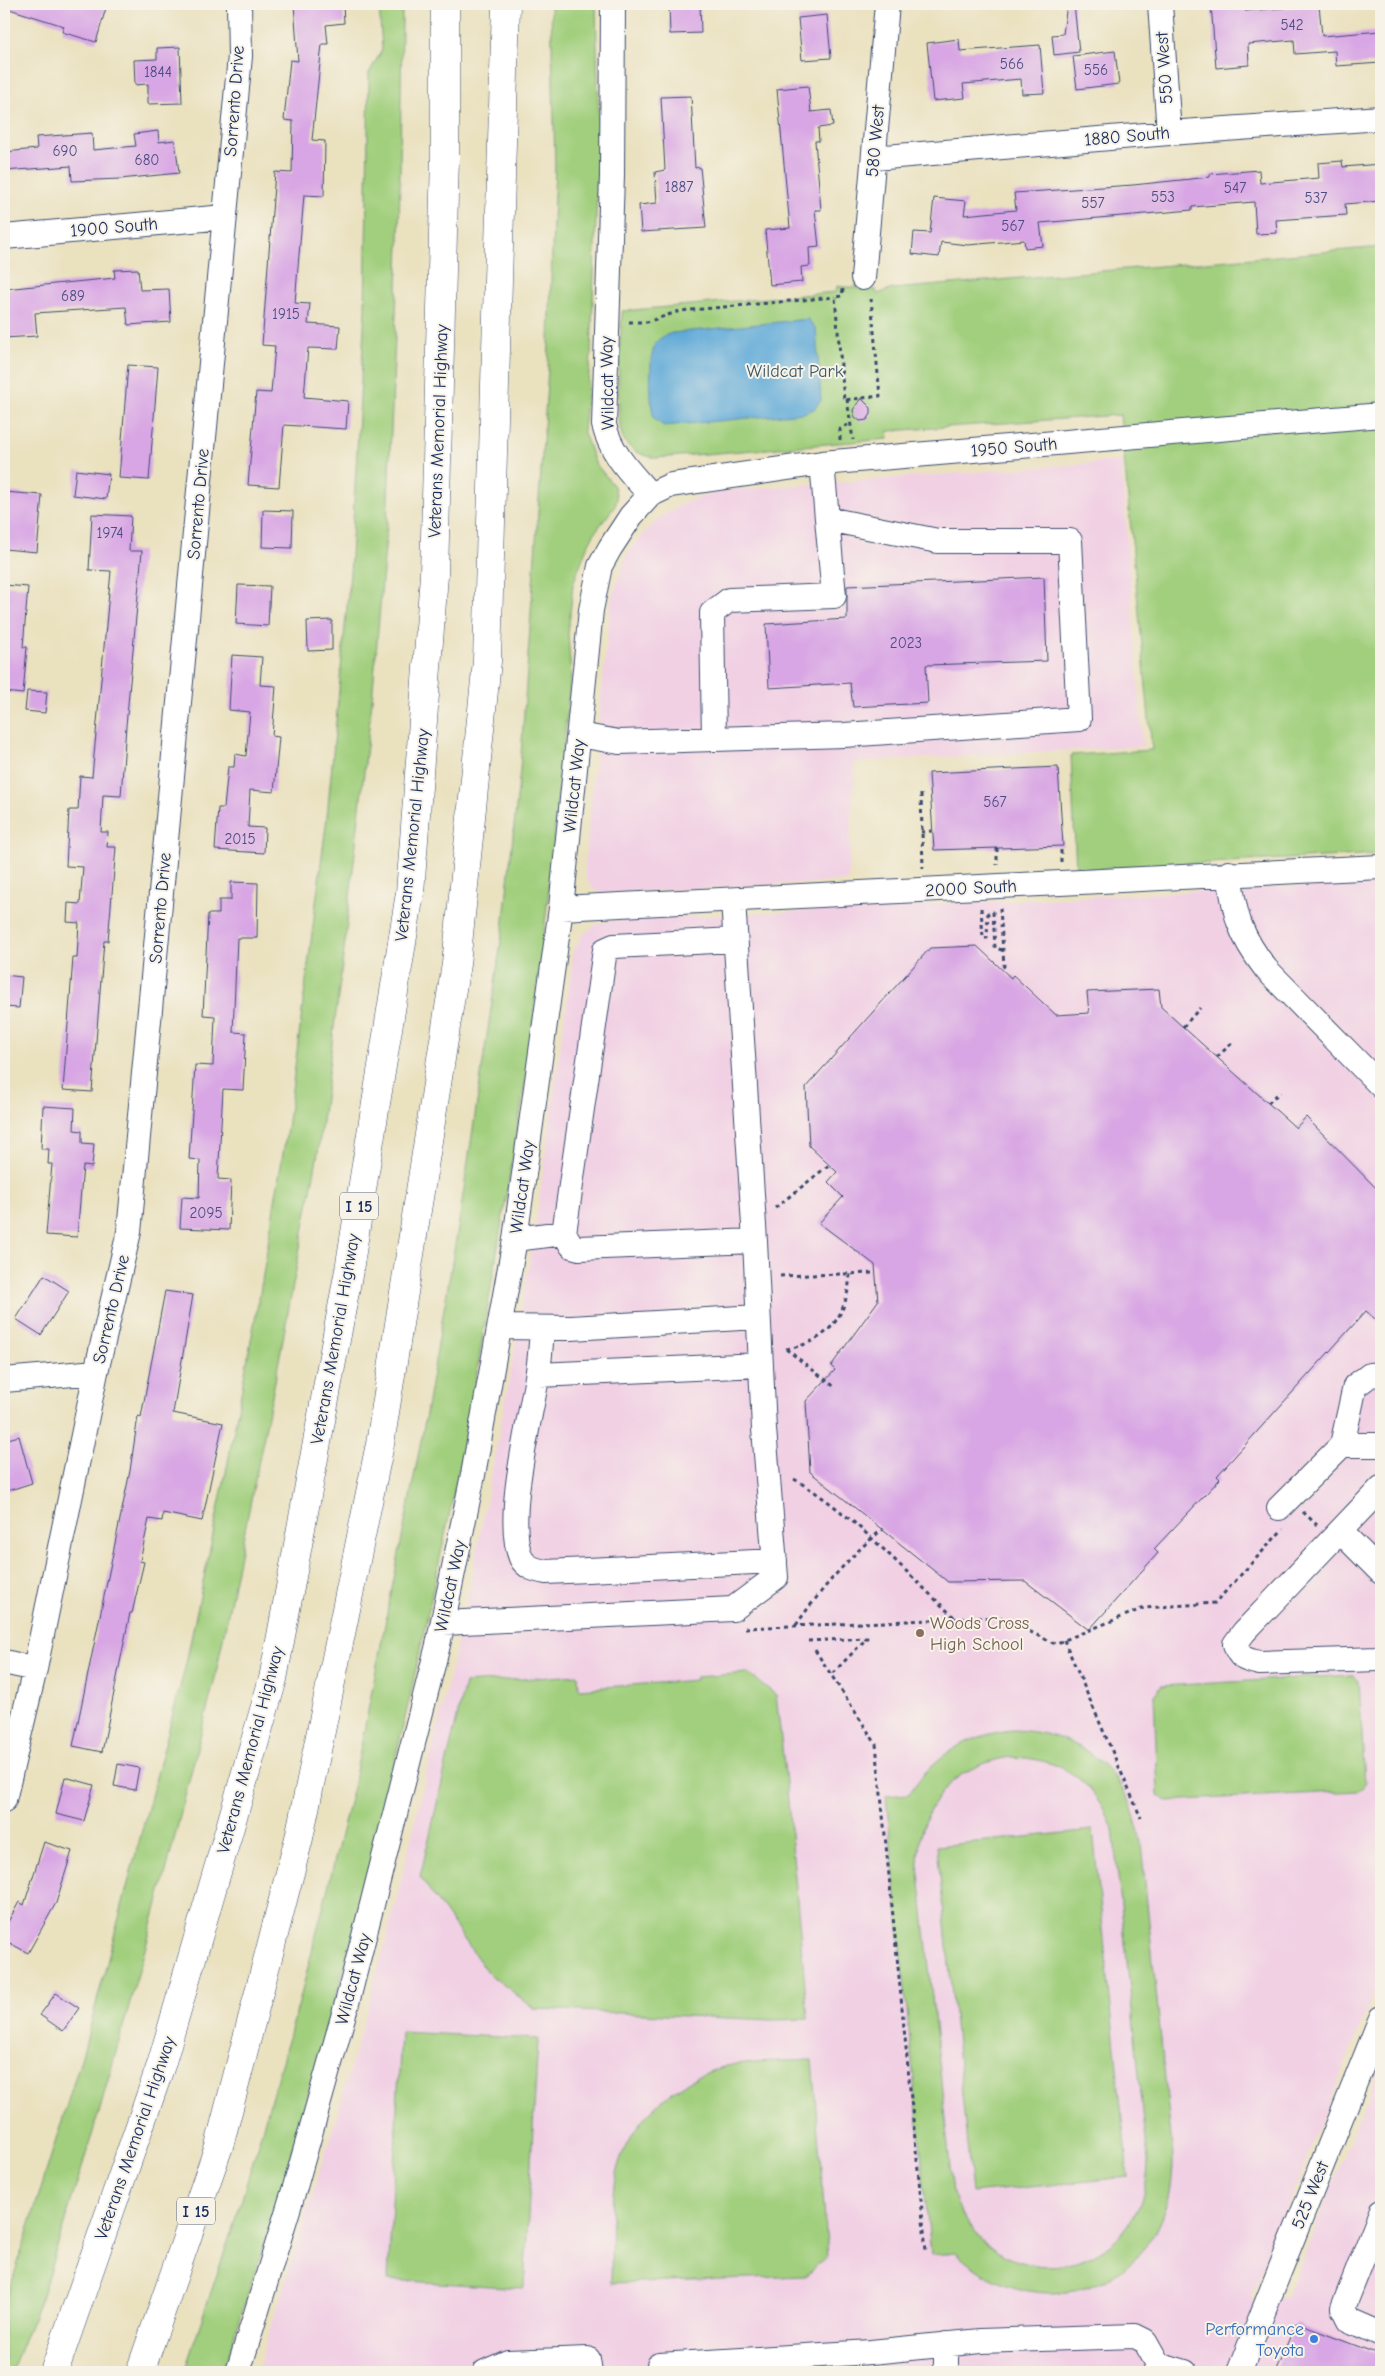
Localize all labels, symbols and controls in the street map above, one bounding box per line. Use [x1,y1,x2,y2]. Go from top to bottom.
house number: 542 [1280,16,1304,34]
street label: 550 West [1151,30,1178,105]
street label: Sorrento Drive [220,45,249,157]
house number: 566 [1000,55,1024,73]
house number: 556 [1084,61,1108,79]
house number: 1844 [144,63,172,81]
street label: 580 West [862,103,889,178]
street label: 1880 South [1083,122,1171,151]
house number: 690 [52,142,78,160]
house number: 680 [135,151,160,169]
house number: 1887 [665,178,693,196]
house number: 547 [1224,179,1246,197]
house number: 553 [1151,188,1175,206]
house number: 537 [1305,189,1327,207]
house number: 557 [1081,194,1105,212]
street label: 1900 South [69,213,159,242]
house number: 567 [1001,217,1025,235]
house number: 689 [61,287,85,305]
house number: 1915 [272,305,300,323]
street label: Veterans Memorial Highway [424,323,453,538]
street label: Wildcat Way [596,335,619,430]
park label: Wildcat Park [747,361,844,382]
street label: 1950 South [970,433,1058,462]
street label: Sorrento Drive [183,448,214,560]
house number: 1974 [96,524,124,542]
house number: 2023 [890,634,922,652]
street label: Veterans Memorial Highway [391,727,434,942]
street label: Wildcat Way [559,737,590,834]
house number: 567 [983,793,1007,811]
house number: 2015 [224,830,256,848]
street label: Sorrento Drive [145,852,176,964]
street label: 2000 South [925,876,1017,901]
street label: Wildcat Way [506,1138,540,1235]
road number: I 15 [340,1192,378,1220]
house number: 2095 [189,1204,223,1222]
street label: Veterans Memorial Highway [307,1231,365,1446]
street label: Sorrento Drive [89,1253,134,1366]
street label: Wildcat Way [430,1537,471,1634]
place label: Woods Cross High School [930,1613,1029,1655]
marker: Woods Cross High School [914,1627,926,1639]
street label: Veterans Memorial Highway [213,1643,289,1856]
street label: Wildcat Way [331,1930,376,2027]
street label: Veterans Memorial Highway [91,2033,181,2243]
street label: 525 West [1287,2158,1334,2232]
road number: I 15 [177,2198,215,2224]
place label: Performance Toyota [1205,2319,1304,2361]
marker: Performance Toyota [1308,2333,1320,2345]

